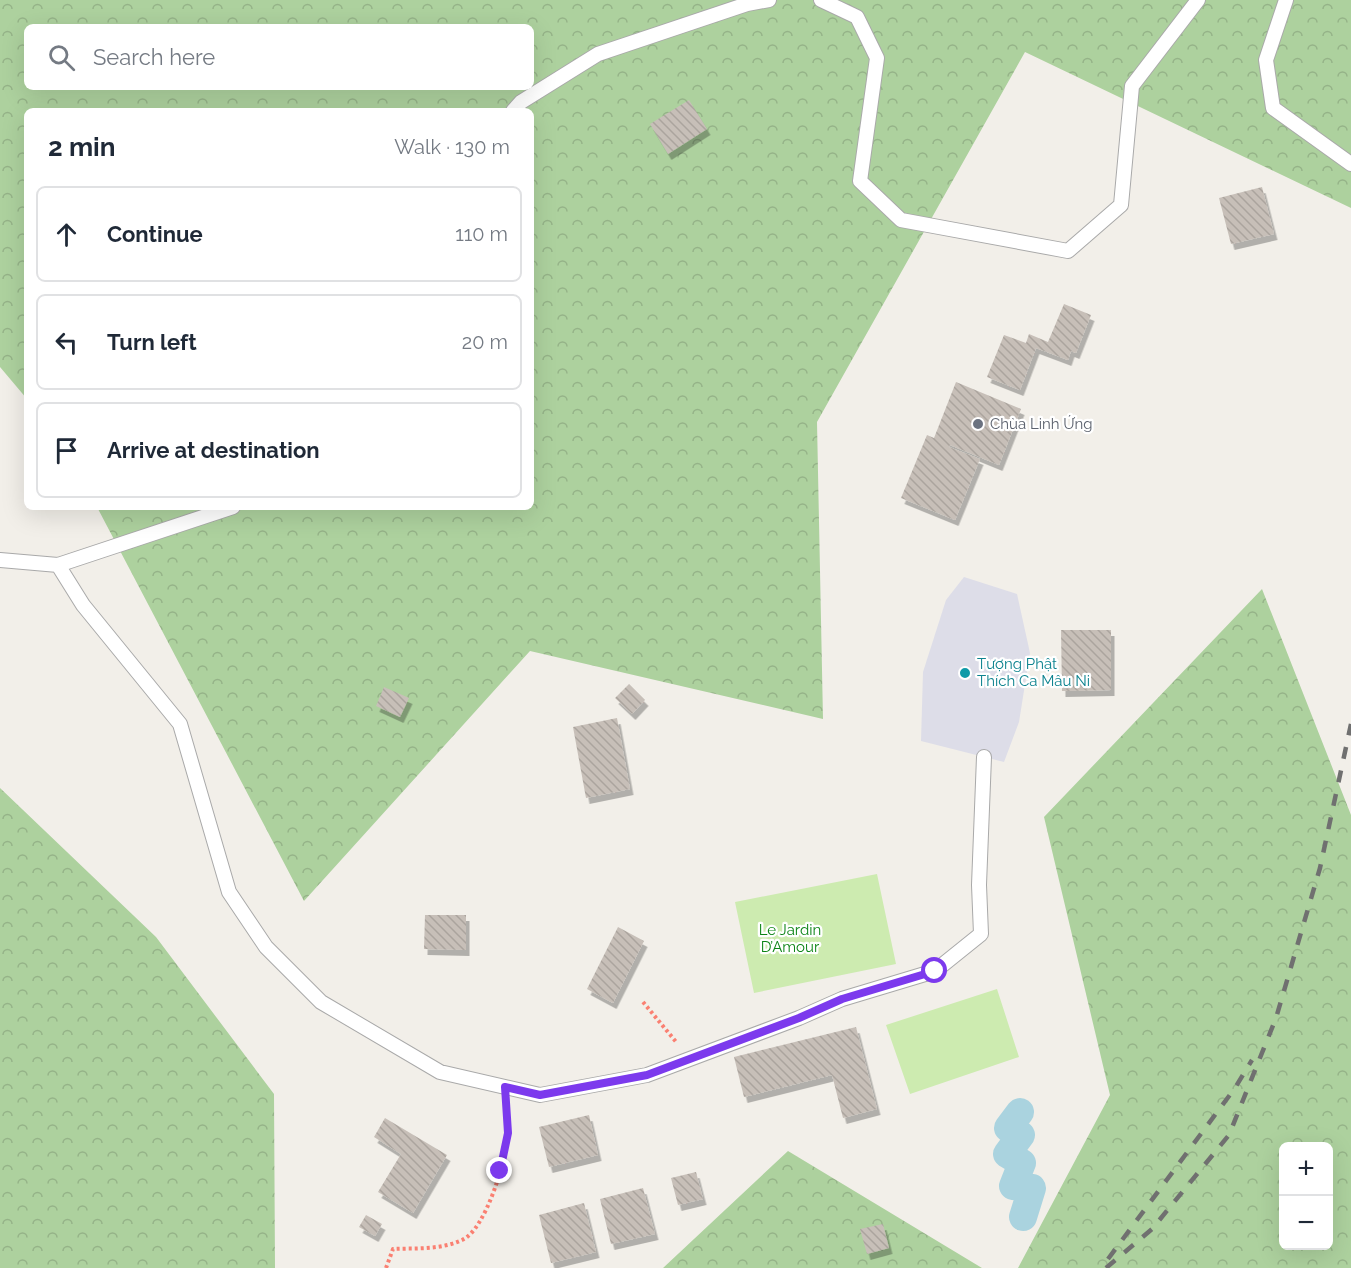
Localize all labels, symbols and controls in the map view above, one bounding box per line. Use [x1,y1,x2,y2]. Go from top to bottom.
search box [24,24,534,90]
icon: search [45,41,78,74]
text: Search here [93,44,215,70]
text: 2 min [48,132,115,162]
text: Walk · 130 m [394,135,510,159]
icon: ahead [50,218,83,251]
text: Continue [107,221,203,247]
text: 110 m [455,222,508,246]
icon: left [50,326,83,359]
text: Turn left [107,329,197,355]
text: 20 m [462,330,508,354]
place label: Chùa Linh Ứng [990,415,1093,433]
marker: Chùa Linh Ứng [971,417,985,431]
icon: arrive [50,434,83,467]
text: Arrive at destination [107,437,320,463]
place label: Tượng Phật Thích Ca Mâu Ni [977,655,1090,690]
marker: Tượng Phật Thích Ca Mâu Ni [958,666,972,680]
park label: Le Jardin D’Amour [759,921,821,956]
route start [921,957,947,983]
map controls [1279,1142,1333,1250]
button: + [1279,1142,1333,1196]
route end [486,1157,512,1183]
button: − [1279,1196,1333,1250]

